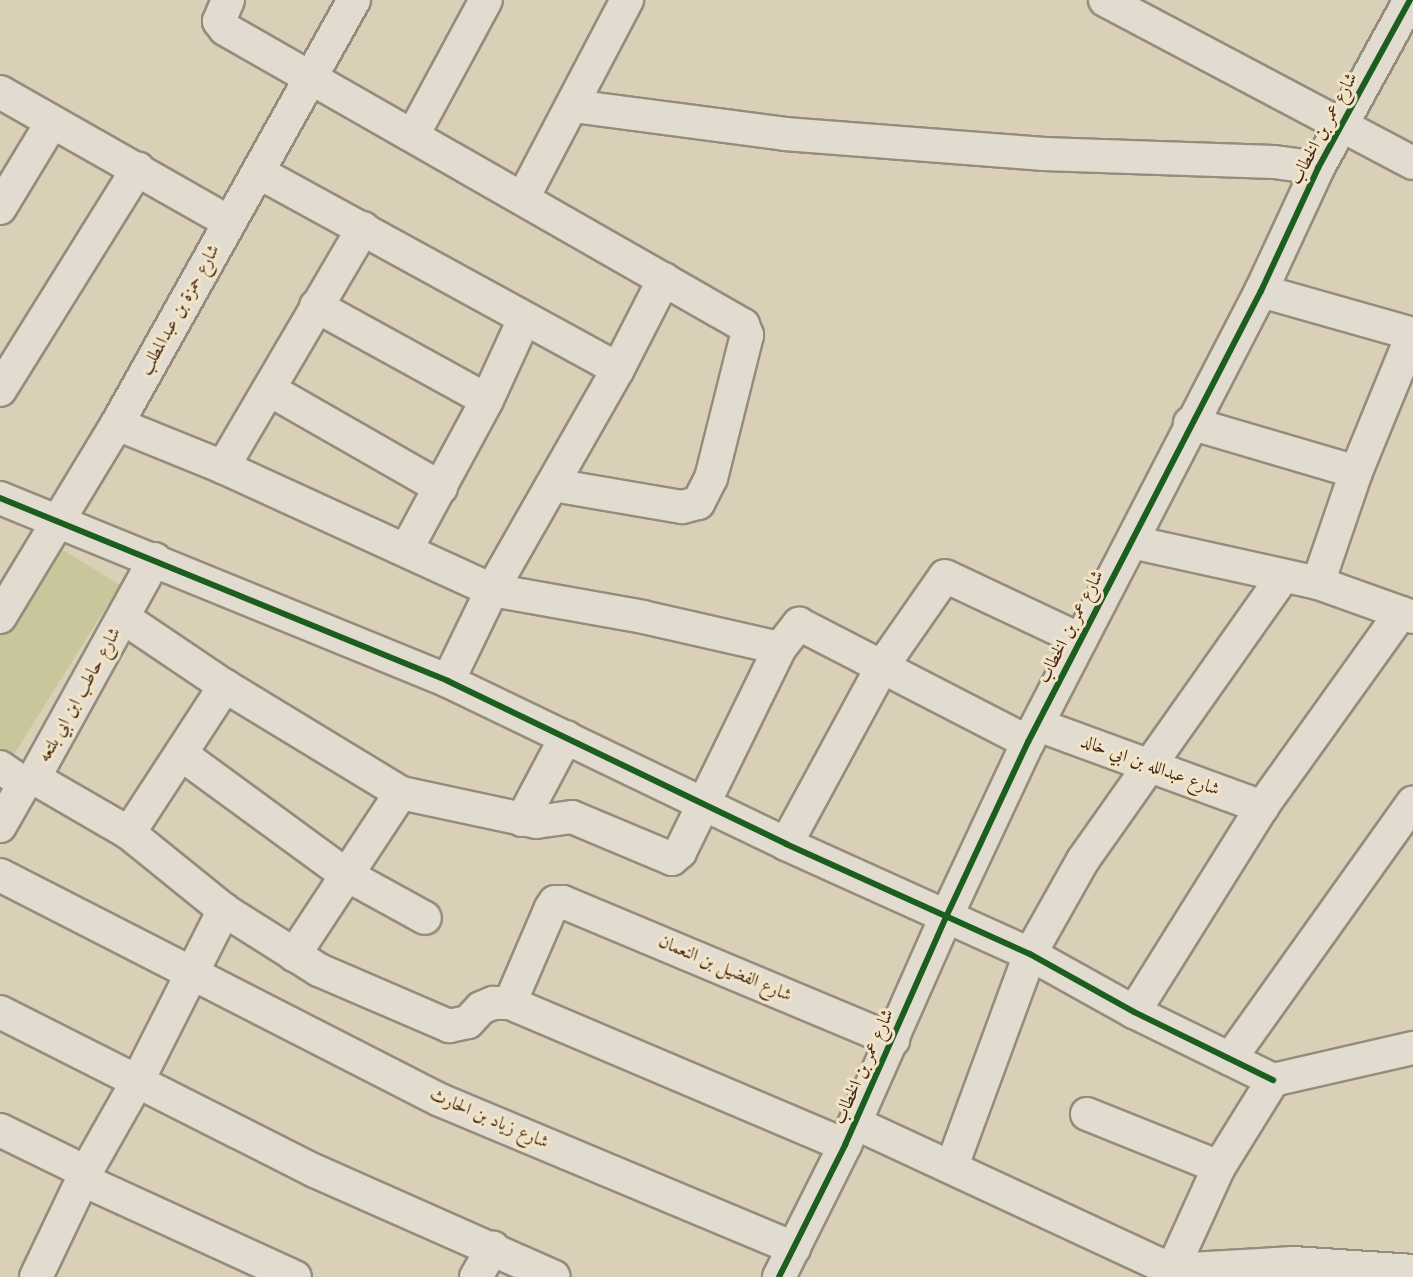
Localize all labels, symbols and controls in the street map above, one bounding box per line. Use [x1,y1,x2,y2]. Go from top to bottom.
street label: شارع عمر بن الخطاب [1285,69,1363,189]
street label: شارع حمزة بن عبدالمطلب [135,241,225,379]
street label: شارع عمر بن الخطاب [1033,567,1109,687]
street label: شارع حاطب ابن ابي بلتعه [34,624,126,766]
street label: شارع عبدالله بن ابي خالد [1078,731,1222,801]
street label: شارع الفضيل بن النعمان [655,931,795,1007]
street label: شارع عمر بن الخطاب [829,1006,899,1128]
street label: شارع زياد بن الحارث [426,1084,552,1154]

